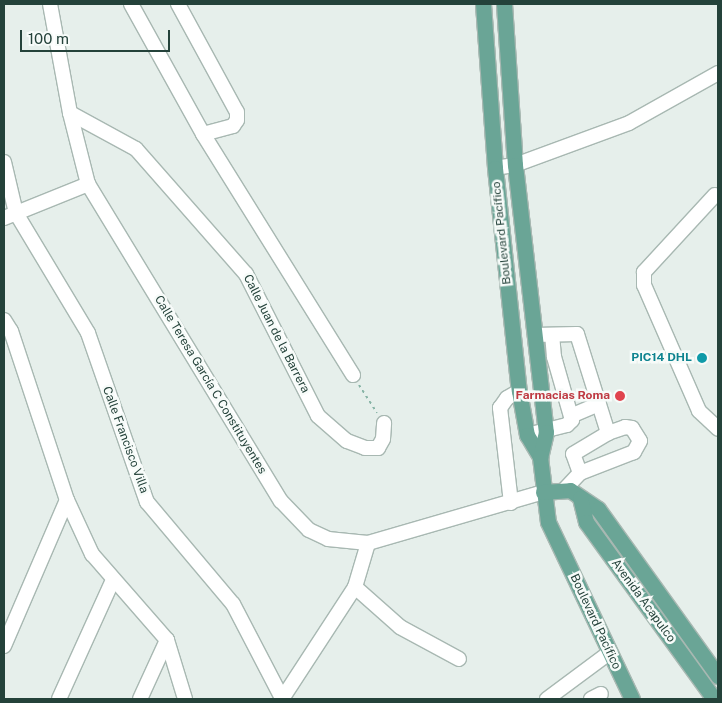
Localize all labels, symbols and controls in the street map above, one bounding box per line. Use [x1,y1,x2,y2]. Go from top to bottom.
scale bar [22,20,172,52]
text: 100 m [28,30,69,47]
street label: Boulevard Pacífico [489,181,515,285]
street label: Calle Juan de la Barrera [240,272,312,396]
street label: Calle Teresa García C Constituyentes [151,293,269,477]
place label: PIC14 DHL [631,351,692,365]
marker: PIC14 DHL [696,352,708,364]
street label: Calle Francisco Villa [99,384,151,496]
place label: Farmacias Roma [515,389,610,403]
marker: Farmacias Roma [614,390,626,402]
street label: Avenida Acapulco [608,557,678,645]
street label: Boulevard Pacífico [567,572,623,672]

